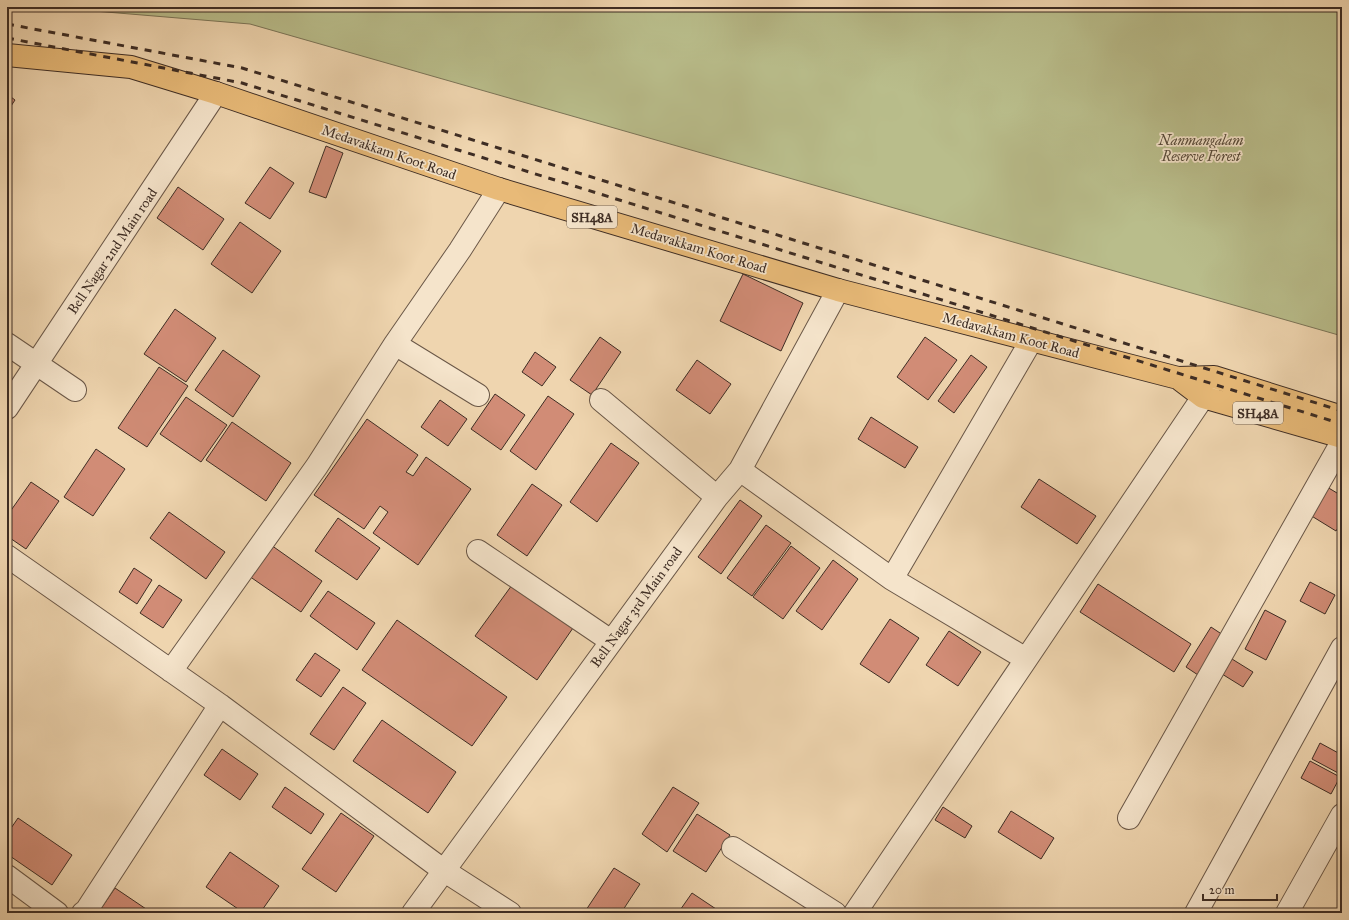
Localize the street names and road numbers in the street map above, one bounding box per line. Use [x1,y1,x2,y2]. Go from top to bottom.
street label: Medavakkam Koot Road [319,121,458,183]
street label: Bell Nagar 2nd Main road [64,185,161,318]
road number: SH48A [567,206,617,228]
street label: Medavakkam Koot Road [629,220,769,277]
street label: Medavakkam Koot Road [941,309,1081,362]
road number: SH48A [1233,402,1283,424]
street label: Bell Nagar 3rd Main road [587,544,686,671]

